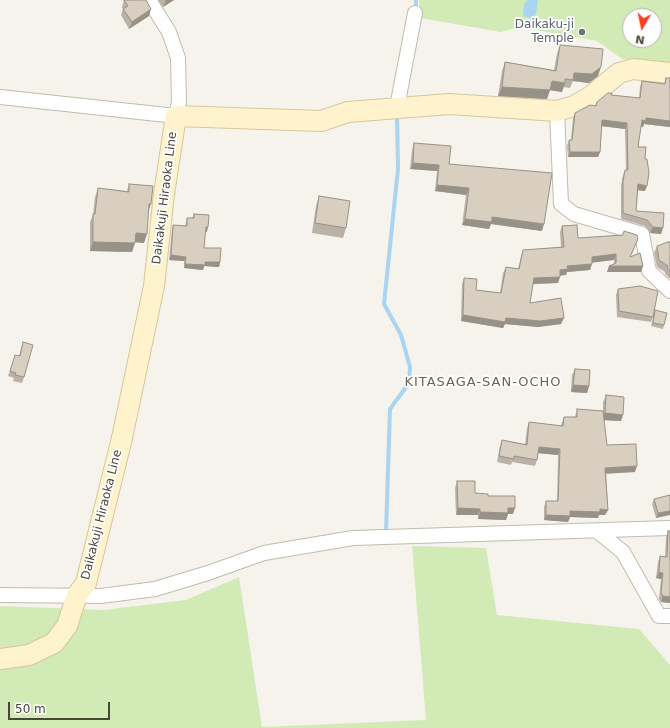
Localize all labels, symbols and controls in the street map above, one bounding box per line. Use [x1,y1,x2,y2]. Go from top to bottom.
north arrow [622,8,662,48]
place label: Daikaku-ji Temple [515,18,574,46]
marker: Daikaku-ji Temple [577,27,587,37]
text: N [635,32,646,46]
street label: Daikakuji Hiraoka Line [150,131,180,265]
district label: KITASAGA-SAN-OCHO [404,375,562,391]
street label: Daikakuji Hiraoka Line [79,448,125,582]
scale bar [10,694,112,720]
text: 50 m [15,702,46,716]

